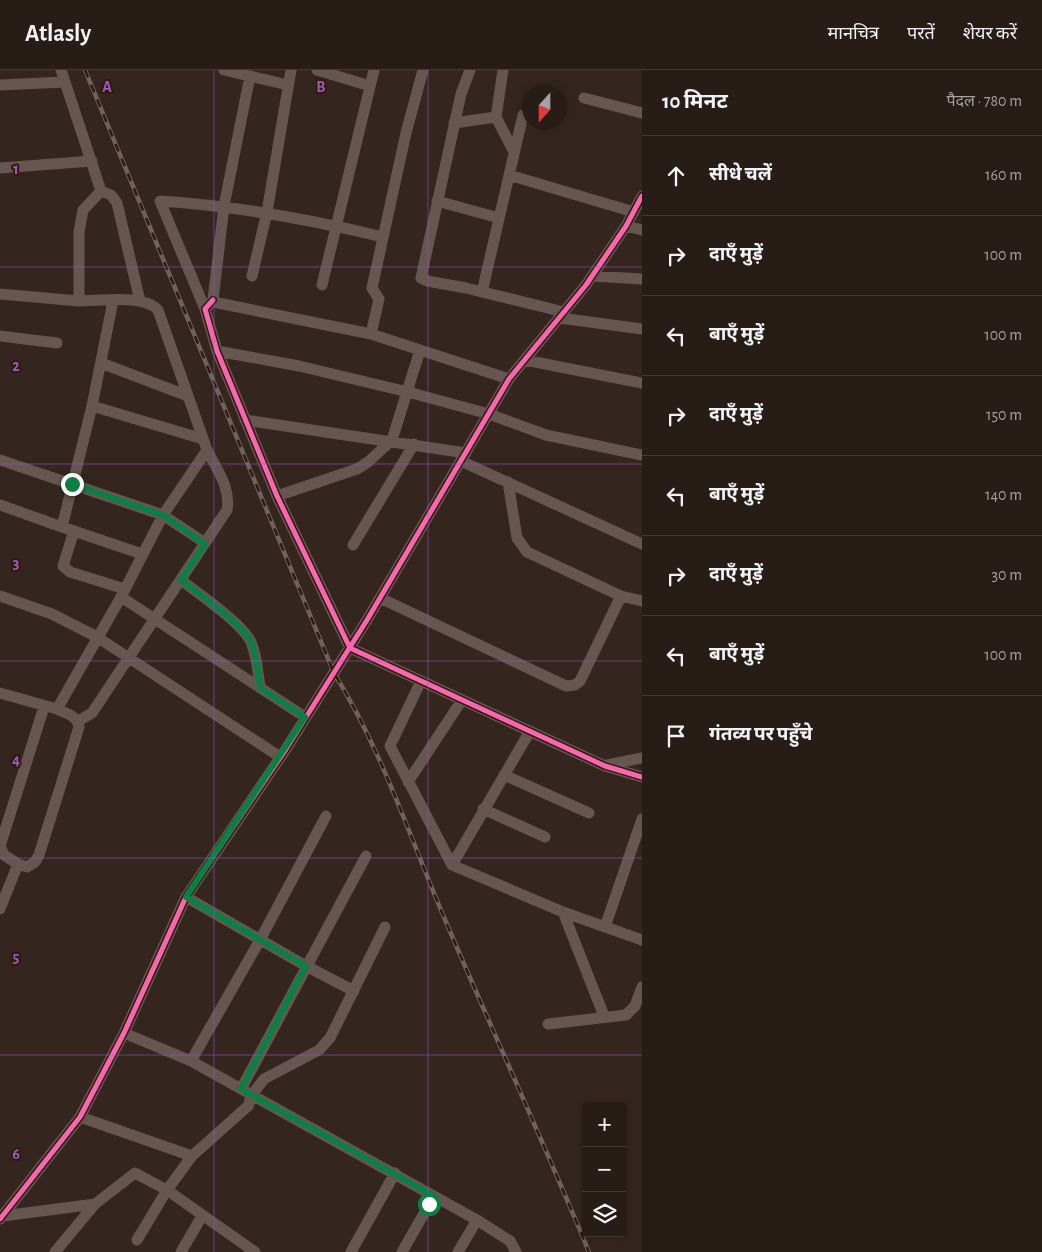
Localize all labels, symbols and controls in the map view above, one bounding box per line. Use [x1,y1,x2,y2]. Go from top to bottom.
text: Atlasly [25,22,91,46]
text: मानचित्र [827,25,879,43]
text: परतें [907,25,935,43]
text: शेयर करें [963,25,1017,43]
text: A [102,79,112,95]
text: B [316,79,326,95]
north arrow [522,85,567,130]
text: 10 मिनट [662,91,728,112]
text: पैदल · 780 m [946,93,1022,109]
text: 1 [13,161,19,177]
icon: ahead [662,162,690,190]
text: सीधे चलें [709,165,772,184]
text: 160 m [985,167,1022,183]
icon: right [662,242,690,270]
text: दाएँ मुड़ें [709,245,763,264]
text: 100 m [984,247,1022,263]
icon: left [662,322,690,350]
text: बाएँ मुड़ें [709,325,764,344]
text: 100 m [984,327,1022,343]
text: 2 [12,358,20,374]
icon: right [662,402,690,430]
text: दाएँ मुड़ें [709,405,763,424]
text: 150 m [986,407,1022,423]
route end [61,473,84,496]
icon: left [662,482,690,510]
text: बाएँ मुड़ें [709,485,764,504]
text: 140 m [985,487,1022,503]
text: 3 [13,555,20,571]
icon: right [662,562,690,590]
text: दाएँ मुड़ें [709,565,763,584]
text: 30 m [992,567,1022,583]
icon: left [662,642,690,670]
text: बाएँ मुड़ें [709,645,764,664]
text: 100 m [984,647,1022,663]
icon: arrive [662,722,690,750]
text: गंतव्य पर पहुँचे [709,725,812,744]
text: 4 [12,752,20,768]
text: 5 [13,949,20,965]
map controls [582,1102,627,1237]
button: + [582,1102,627,1147]
text: 6 [12,1146,20,1162]
button: − [582,1147,627,1192]
button: layers [582,1192,627,1237]
route start [418,1193,441,1216]

